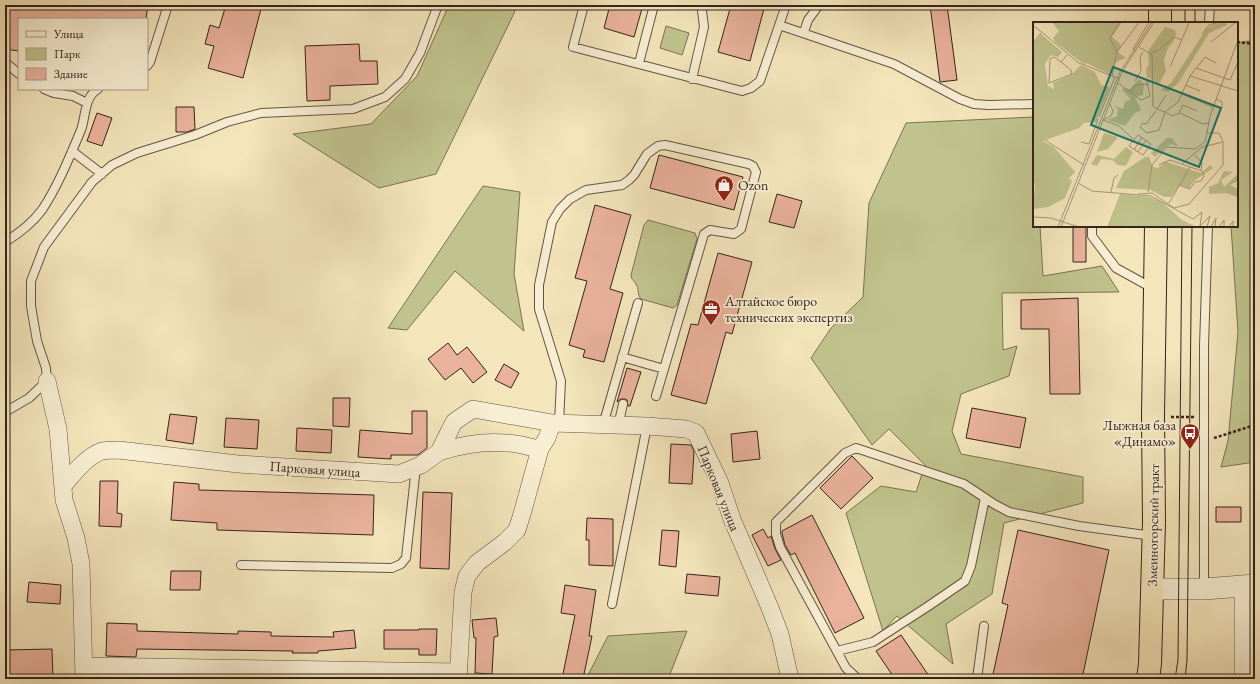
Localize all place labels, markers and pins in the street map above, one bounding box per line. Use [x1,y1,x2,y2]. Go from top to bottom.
shop icon: Ozon [713,174,735,202]
place label: Ozon [738,176,769,194]
place label: Алтайское бюро технических экспертиз [724,292,853,326]
office icon: Алтайское бюро технических экспертиз [700,298,722,326]
place label: Лыжная база «Динамо» [1103,416,1176,450]
bus stop icon: Лыжная база «Динамо» [1179,422,1201,450]

